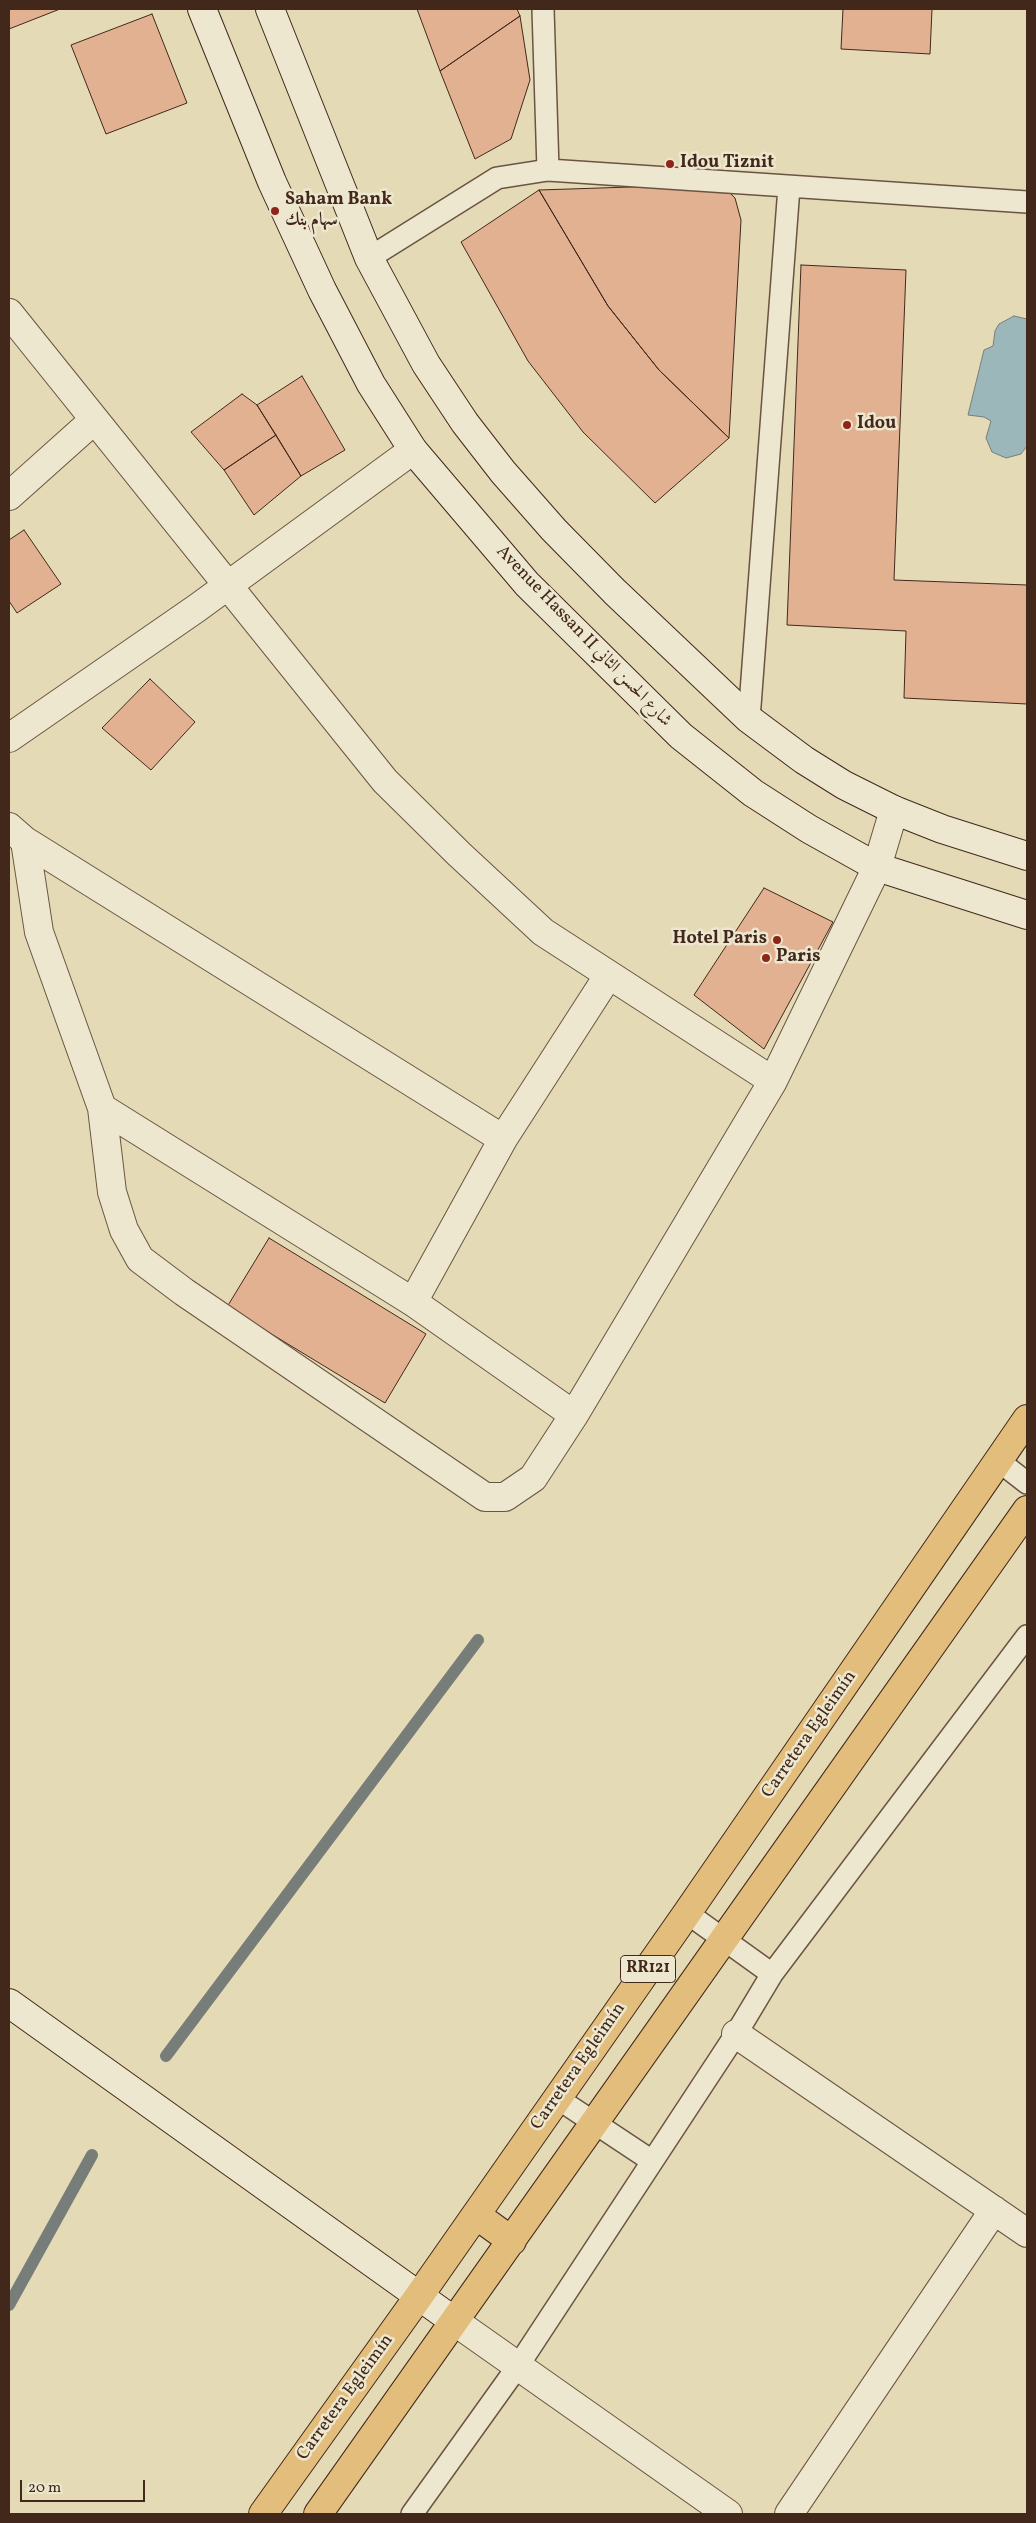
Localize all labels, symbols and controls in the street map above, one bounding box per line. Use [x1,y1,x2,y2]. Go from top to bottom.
place label: Idou Tiznit [680,153,774,175]
marker: Idou Tiznit [664,158,676,170]
place label: Saham Bank سهام بنك [285,190,392,232]
marker: Saham Bank سهام بنك [269,205,281,217]
place label: Idou [857,414,896,436]
marker: Idou [841,419,853,431]
street label: Avenue Hassan II شارع الحسن الثاني [491,542,675,732]
place label: Hotel Paris [673,929,767,951]
marker: Hotel Paris [771,934,783,946]
place label: Paris [776,947,821,969]
marker: Paris [760,952,772,964]
street label: Carretera Egleimín [758,1667,862,1803]
road number: RR121 [620,1956,676,1982]
street label: Carretera Egleimín [527,1999,631,2135]
street label: Carretera Egleimín [293,2331,399,2465]
scale bar [22,2470,148,2502]
text: 20 m [28,2478,61,2499]

